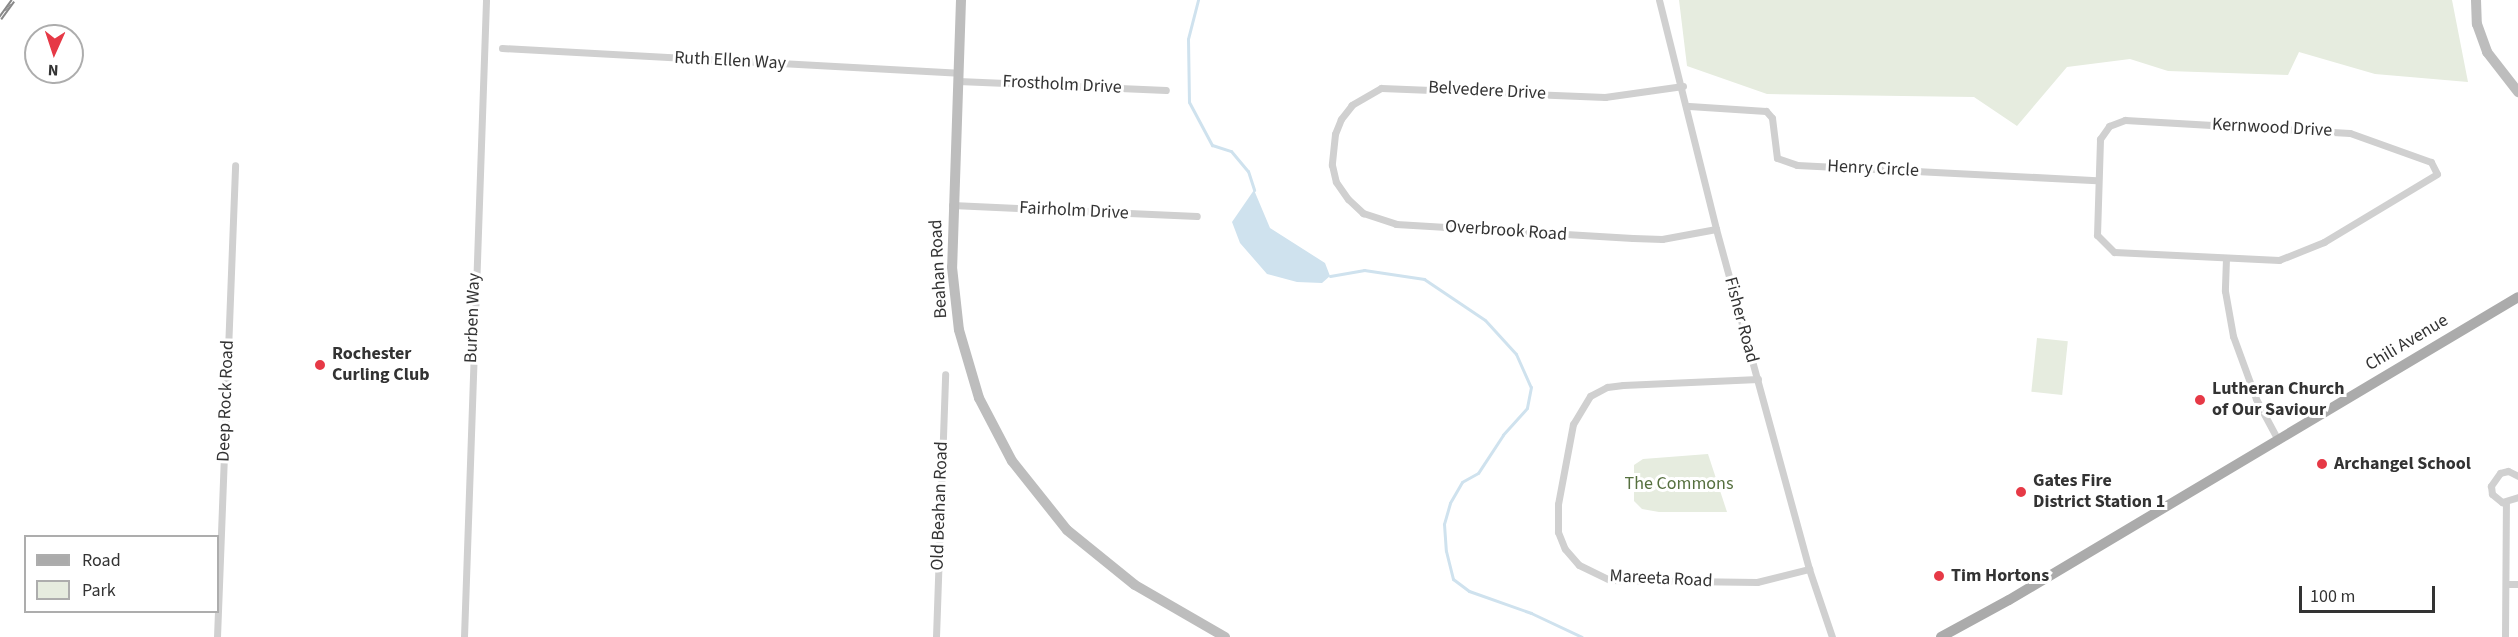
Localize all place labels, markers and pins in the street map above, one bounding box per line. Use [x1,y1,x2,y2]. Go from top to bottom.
place label: Rochester Curling Club [332,344,429,386]
marker: Rochester Curling Club [313,358,327,372]
place label: Lutheran Church of Our Saviour [2212,379,2345,422]
marker: Lutheran Church of Our Saviour [2193,393,2207,407]
place label: Archangel School [2334,453,2471,475]
marker: Archangel School [2315,457,2329,471]
place label: Gates Fire District Station 1 [2033,471,2165,514]
marker: Gates Fire District Station 1 [2014,485,2028,499]
place label: Tim Hortons [1951,565,2049,587]
marker: Tim Hortons [1932,569,1946,583]

